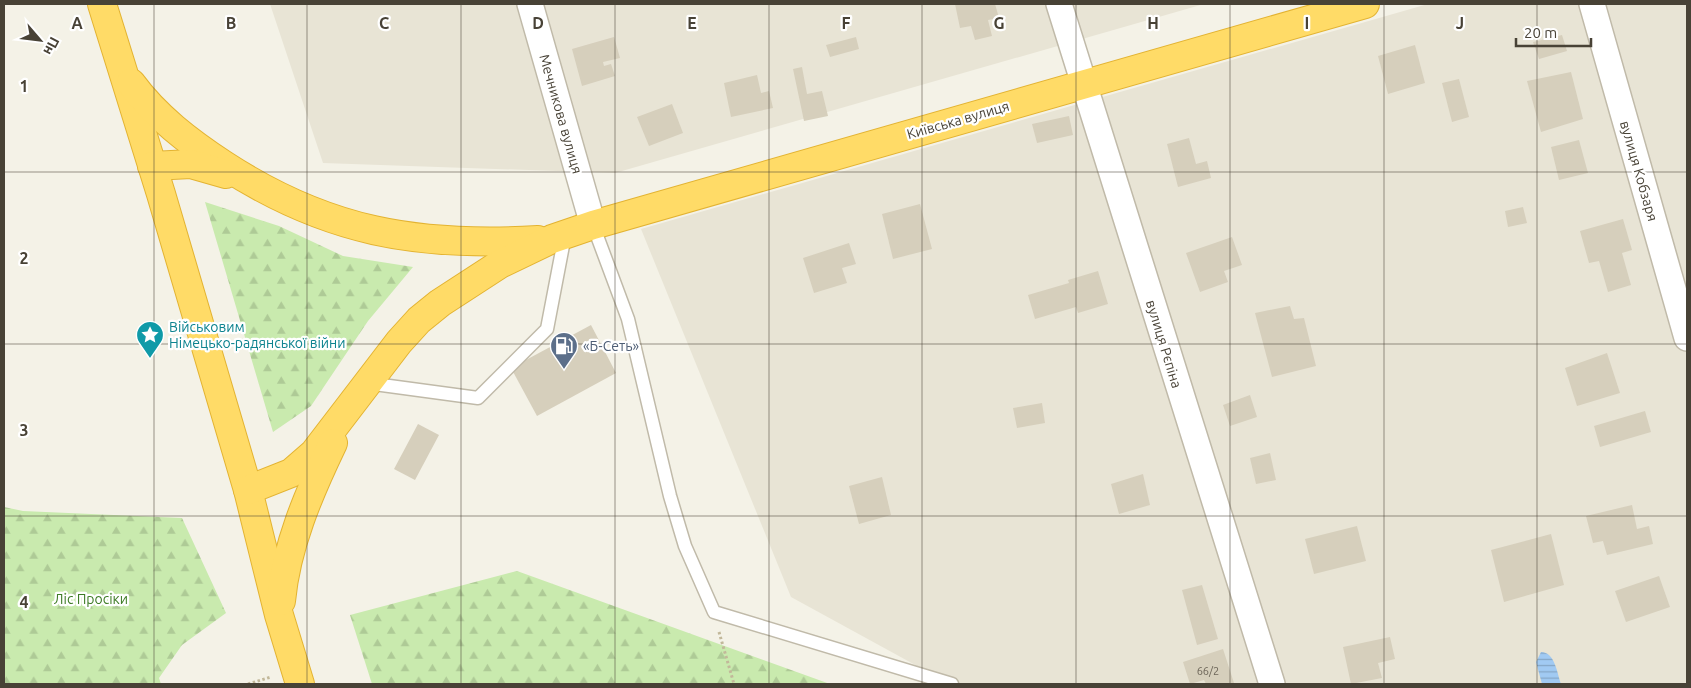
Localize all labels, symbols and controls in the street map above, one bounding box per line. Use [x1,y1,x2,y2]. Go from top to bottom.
text: A [71,14,83,32]
text: B [226,14,236,32]
text: C [379,14,389,32]
text: D [532,14,544,32]
text: E [687,14,697,32]
text: F [842,14,851,32]
text: G [993,14,1005,32]
text: H [1147,14,1159,32]
text: I [1305,14,1309,32]
text: J [1456,14,1464,32]
north arrow [15,15,65,65]
scale bar [1516,15,1591,47]
text: 20 m [1524,24,1557,41]
text: Пн [40,34,63,58]
street label: Мечникова вулиця [536,53,586,175]
text: 1 [19,77,29,95]
street label: Київська вулиця [905,98,1011,142]
street label: вулиця Кобзаря [1617,119,1661,223]
text: 2 [19,249,29,267]
street label: вулиця Рєпіна [1143,298,1185,390]
place label: Військовим Німецько-радянської війни [169,319,346,351]
place icon: Військовим Німецько-радянської війни [135,320,165,359]
fuel station icon: «Б-Сеть» [549,331,579,370]
place label: «Б-Сеть» [583,338,639,354]
text: 3 [19,421,29,439]
park label: Ліс Просіки [54,591,128,607]
text: 4 [19,593,29,611]
house number: 66/2 [1197,665,1219,677]

